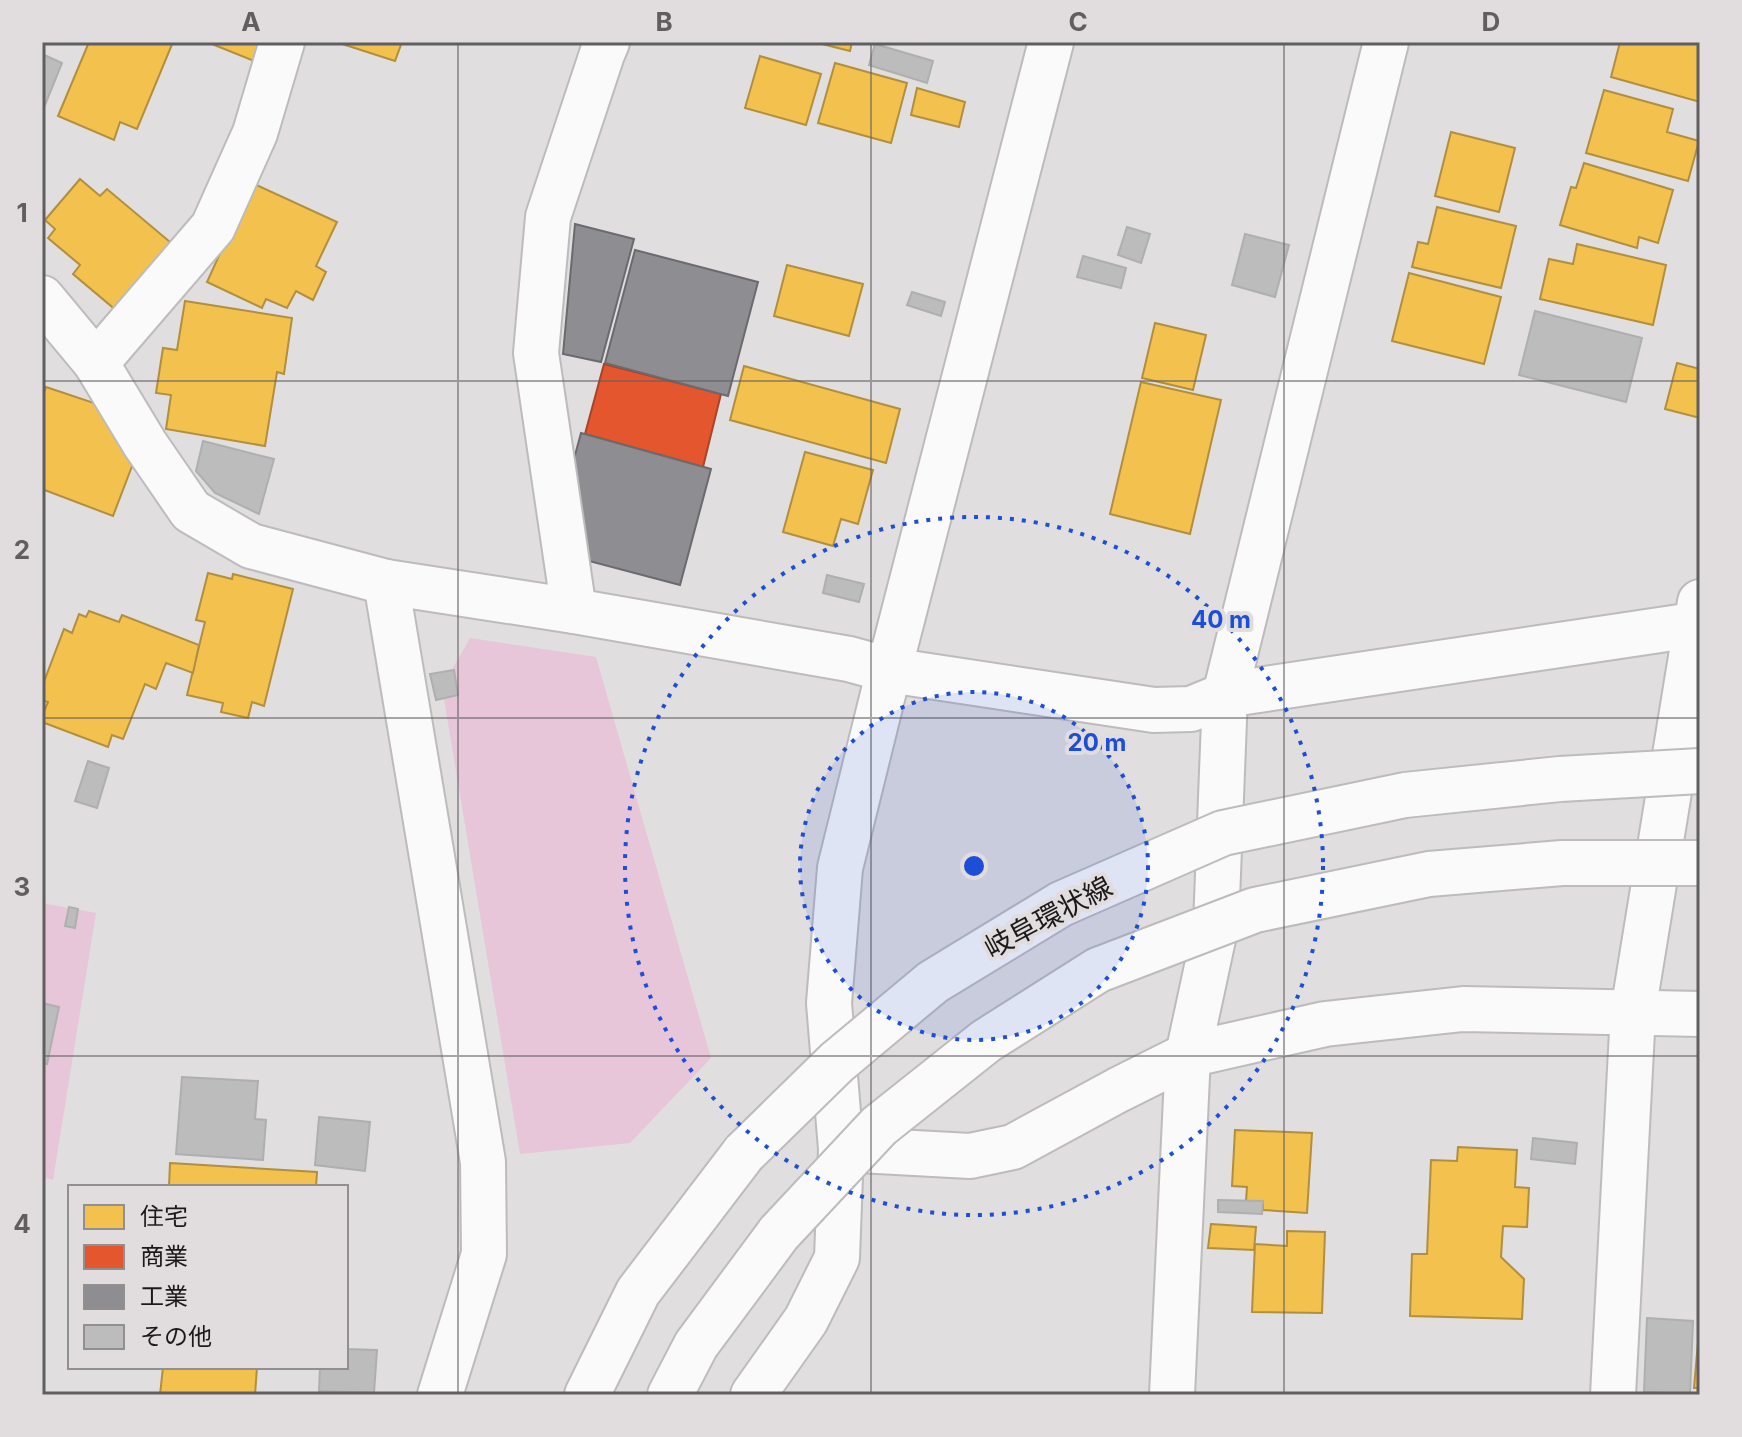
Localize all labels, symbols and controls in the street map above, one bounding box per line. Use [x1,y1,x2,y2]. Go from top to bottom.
text: A [241,6,261,37]
text: B [655,6,673,37]
text: C [1068,6,1088,37]
text: D [1482,6,1500,37]
text: 1 [16,197,28,228]
text: 2 [14,534,30,565]
text: 40 m [1191,605,1251,634]
text: 20 m [1068,728,1126,757]
centre of rings [960,852,988,880]
street label: 岐阜環状線 [978,869,1118,965]
text: 3 [14,871,30,902]
legend [68,1185,348,1369]
text: 住宅 [140,1202,188,1231]
text: 4 [13,1208,31,1239]
text: 商業 [140,1242,188,1271]
text: 工業 [140,1282,188,1311]
text: その他 [140,1322,212,1351]

